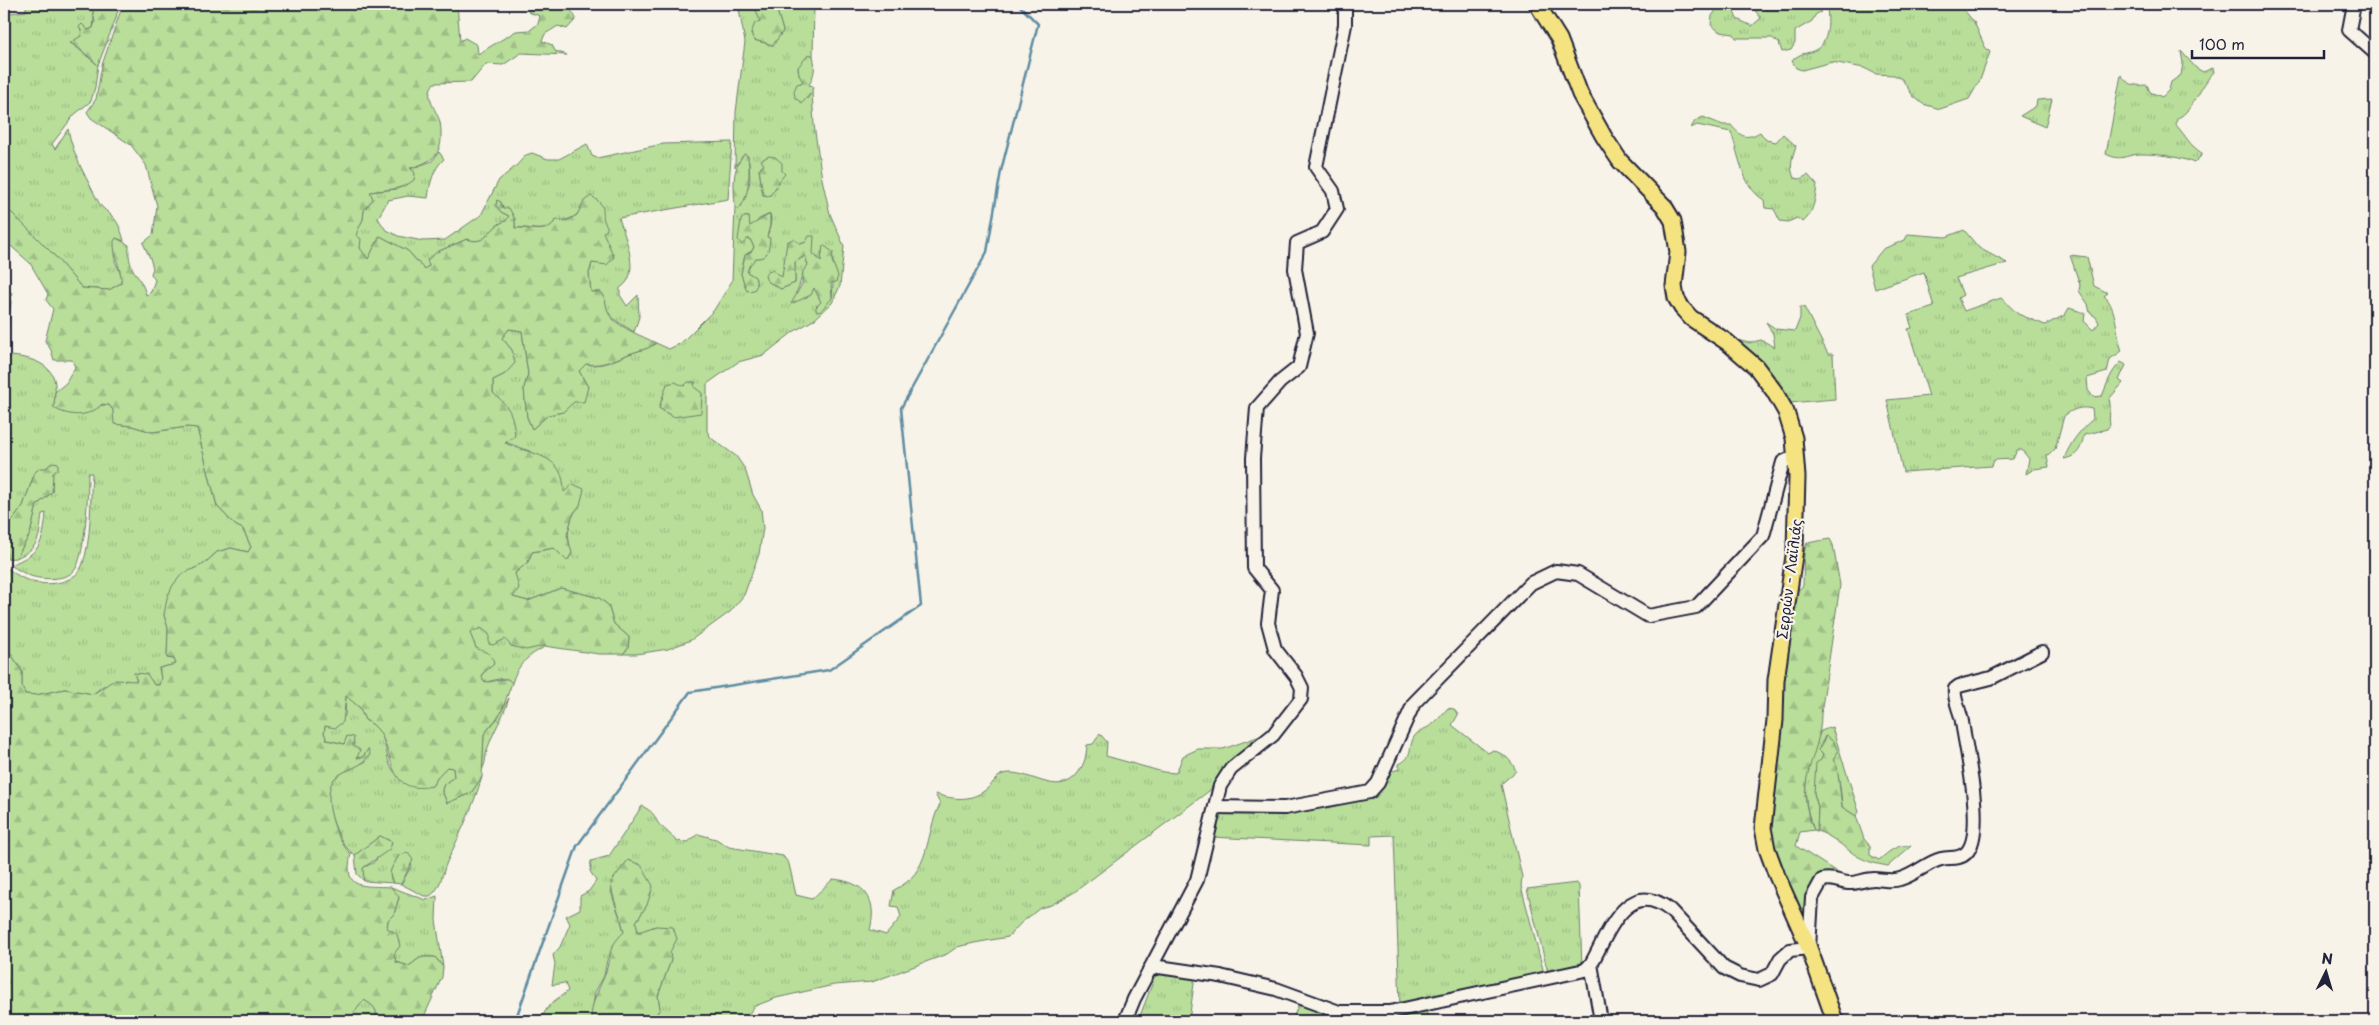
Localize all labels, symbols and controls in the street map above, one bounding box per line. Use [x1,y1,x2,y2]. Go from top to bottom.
scale bar [2192,28,2324,60]
text: 100 m [2199,32,2245,55]
street label: Σερρών - Λαϊλιάς [1771,518,1807,640]
north arrow [2302,948,2352,998]
text: N [2321,948,2334,969]

